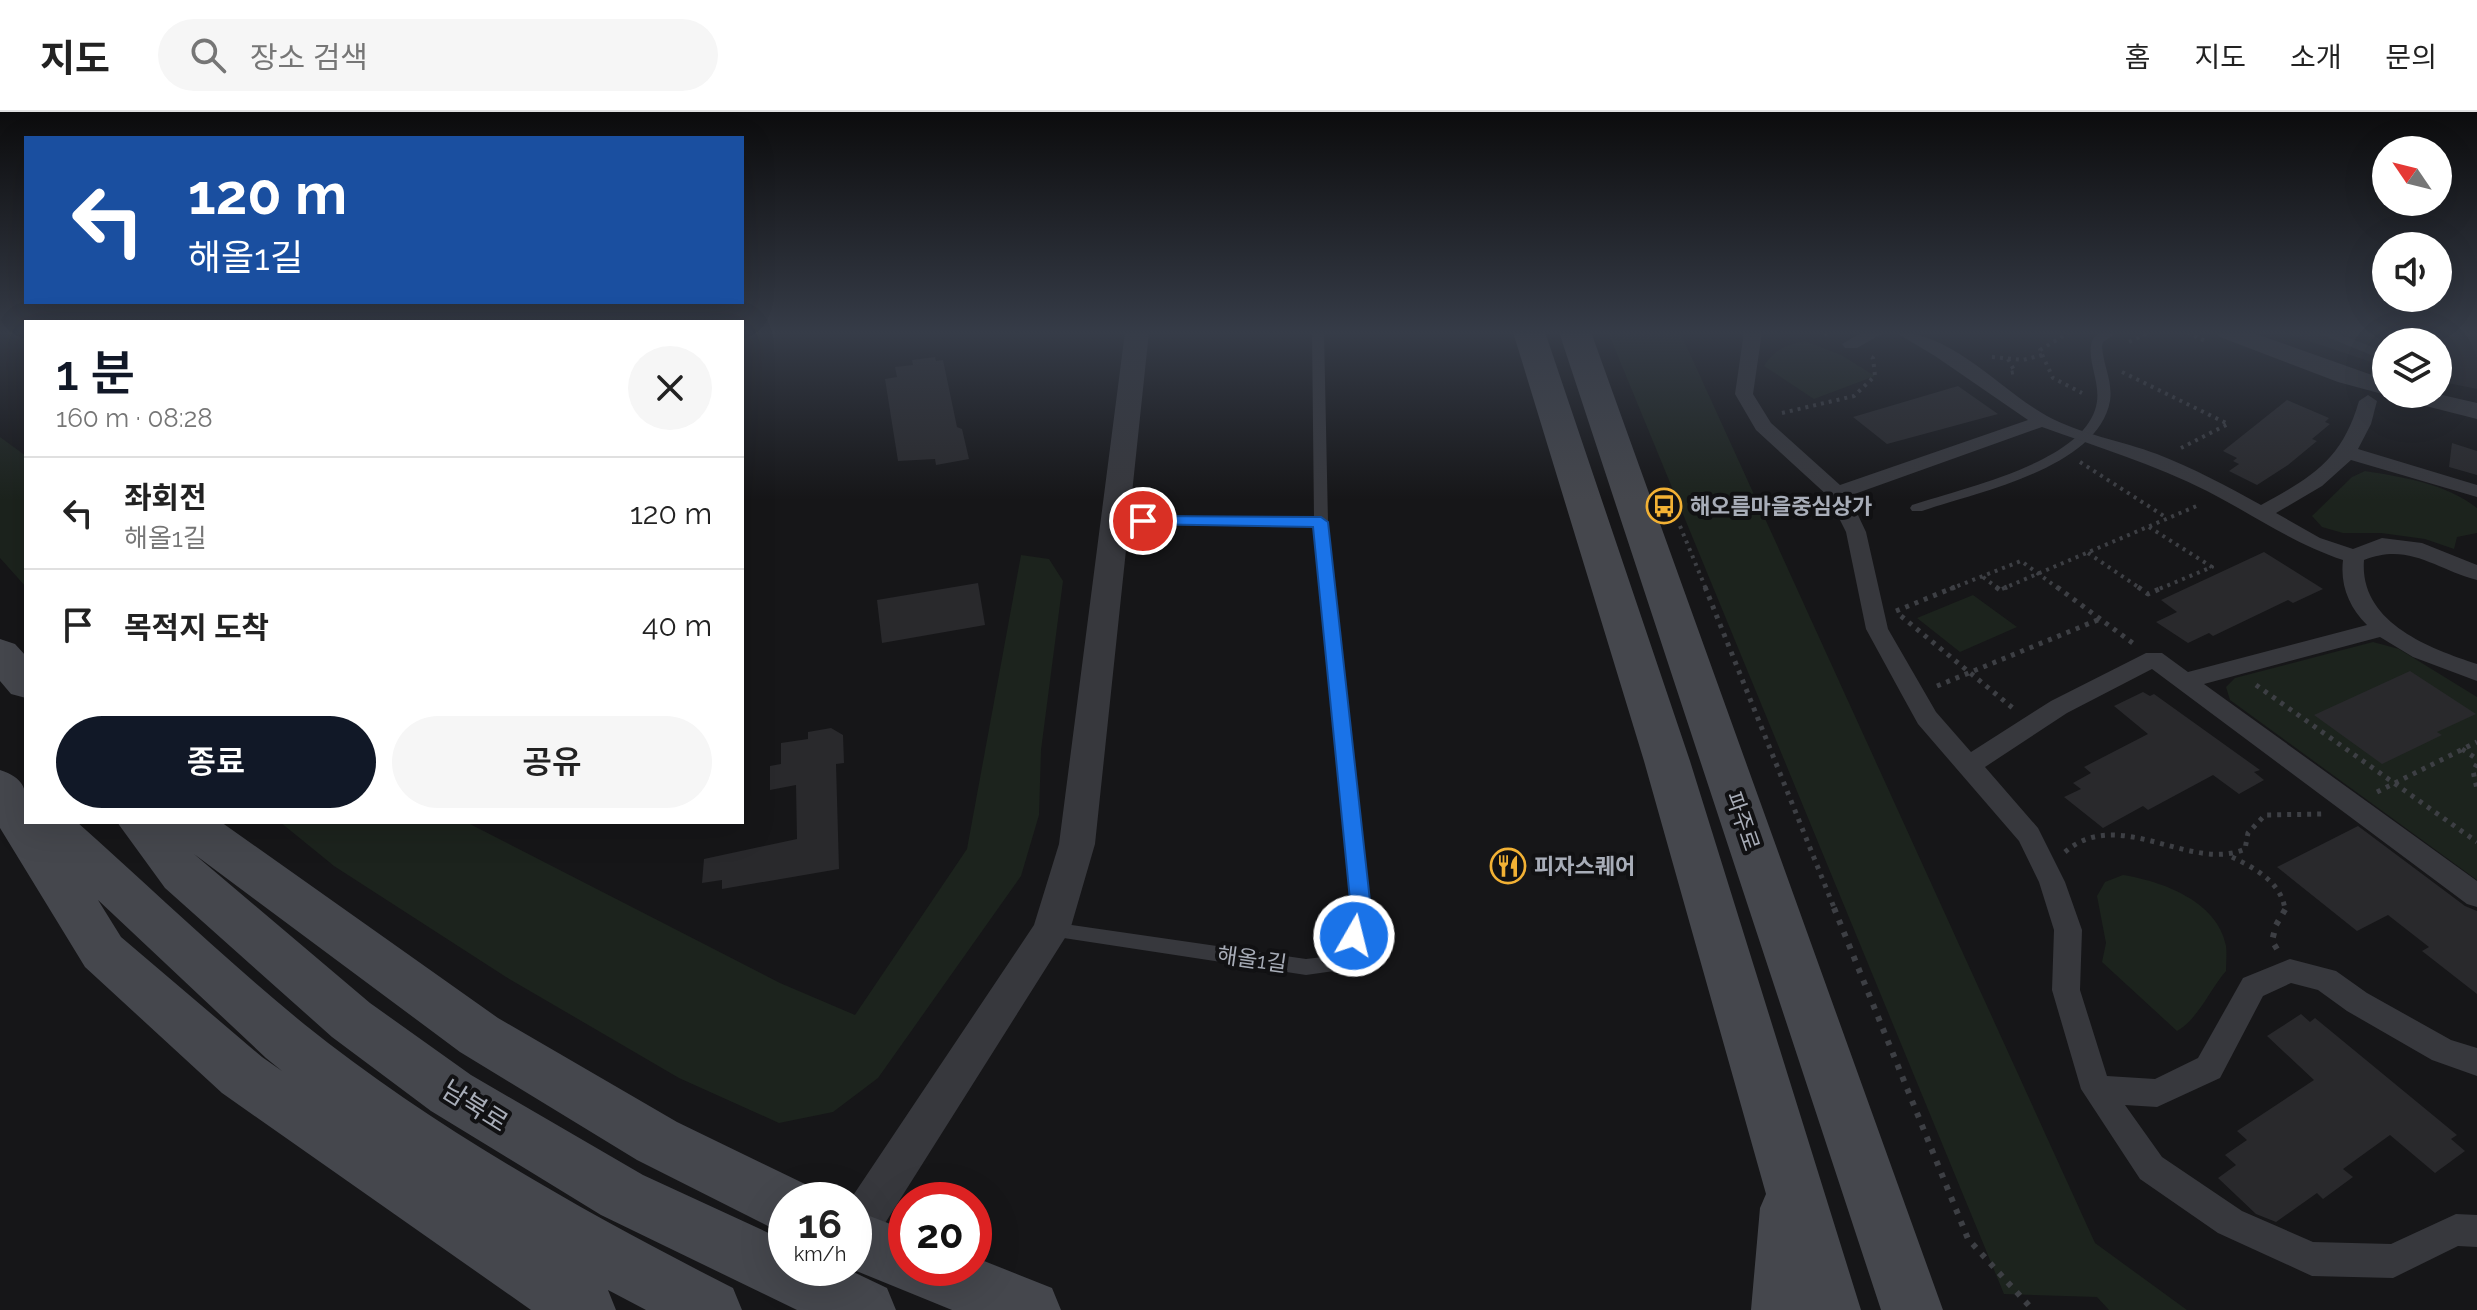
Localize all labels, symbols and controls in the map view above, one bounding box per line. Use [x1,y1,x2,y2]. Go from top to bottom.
search box [158,19,718,91]
icon: search [186,33,230,77]
text: 지도 [40,36,110,81]
text: 장소 검색 [250,40,368,75]
text: 홈 [2125,41,2150,74]
text: 지도 [2194,41,2246,74]
text: 소개 [2290,41,2341,74]
text: 문의 [2385,41,2437,74]
north arrow [2372,136,2452,216]
map controls [2372,136,2452,408]
text: 120 m [188,161,347,227]
icon: left [56,168,160,272]
button: sound [2372,232,2452,312]
text: 해올1길 [188,236,303,278]
button: layers [2372,328,2452,408]
text: 1 분 [56,345,135,401]
button: close [628,346,712,430]
text: 160 m · 08:28 [56,403,213,433]
text: 좌회전 [124,480,207,515]
pin [1109,487,1177,555]
bus stop icon: 해오름마을중심상가 [1645,487,1683,525]
icon: left [56,491,100,535]
place label: 해오름마을중심상가 [1690,493,1872,519]
text: 120 m [630,496,712,531]
icon: arrive [1121,499,1165,543]
text: 해올1길 [124,523,207,553]
icon: arrive [56,603,100,647]
text: 40 m [642,608,712,643]
text: 목적지 도착 [124,610,269,645]
button: 종료 [56,716,376,808]
button: 공유 [392,716,712,808]
street label: 파주로 [1721,788,1765,854]
restaurant icon: 피자스퀘어 [1489,847,1527,885]
place label: 피자스퀘어 [1534,853,1635,879]
position arrow [1312,894,1396,978]
street label: 해올1길 [1215,941,1289,977]
street label: 남북로 [437,1074,513,1138]
speed limit sign: 20 [888,1182,992,1286]
text: 16 [798,1200,842,1247]
text: km/h [794,1242,846,1266]

